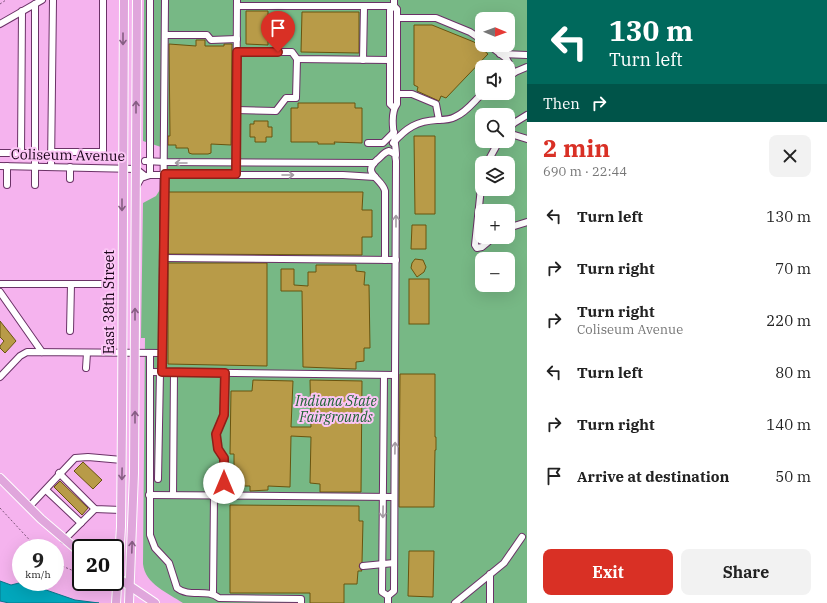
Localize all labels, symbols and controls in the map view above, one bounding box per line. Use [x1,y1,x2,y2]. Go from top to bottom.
pin [261,11,295,52]
north arrow [475,12,515,52]
map controls [475,12,515,292]
text: 130 m [609,12,693,49]
icon: left [543,16,595,68]
icon: arrive [267,17,289,39]
one-way arrow [119,32,127,45]
text: Turn left [609,48,683,71]
button: sound [475,60,515,100]
icon: right [588,92,610,114]
text: Then [543,94,580,113]
one-way arrow [132,101,140,114]
button: search [475,108,515,148]
text: 2 min [543,132,610,164]
button: close [769,135,811,177]
street label: Coliseum Avenue [11,145,125,165]
button: layers [475,156,515,196]
one-way arrow [175,159,188,167]
text: 690 m · 22:44 [543,163,627,180]
one-way arrow [281,171,294,179]
one-way arrow [118,198,126,211]
button: + [475,204,515,244]
icon: left [543,205,565,227]
text: Turn left [577,207,643,226]
text: 130 m [766,207,811,226]
one-way arrow [392,215,400,228]
street label: East 38th Street [100,250,118,354]
button: − [475,252,515,292]
icon: right [543,257,565,279]
text: Turn right [577,259,655,278]
text: 70 m [775,259,811,278]
text: Turn right [577,302,655,321]
one-way arrow [131,308,139,321]
icon: right [543,309,565,331]
text: 220 m [766,311,811,330]
text: Coliseum Avenue [577,321,683,338]
icon: left [543,361,565,383]
text: Turn left [577,363,643,382]
text: 80 m [775,363,811,382]
park label: Indiana State Fairgrounds [294,392,378,426]
one-way arrow [131,411,138,424]
icon: right [543,413,565,435]
text: Turn right [577,415,655,434]
text: 140 m [766,415,811,434]
one-way arrow [391,442,399,455]
position arrow [203,462,245,504]
icon: arrive [543,465,565,487]
one-way arrow [118,467,126,480]
text: Arrive at destination [577,467,729,486]
text: 50 m [775,467,811,486]
one-way arrow [379,505,387,518]
speed limit sign: 20 [72,539,124,591]
one-way arrow [128,541,136,554]
text: 9 [32,546,44,573]
button: Exit [543,549,673,595]
button: Share [681,549,811,595]
text: km/h [25,568,51,581]

